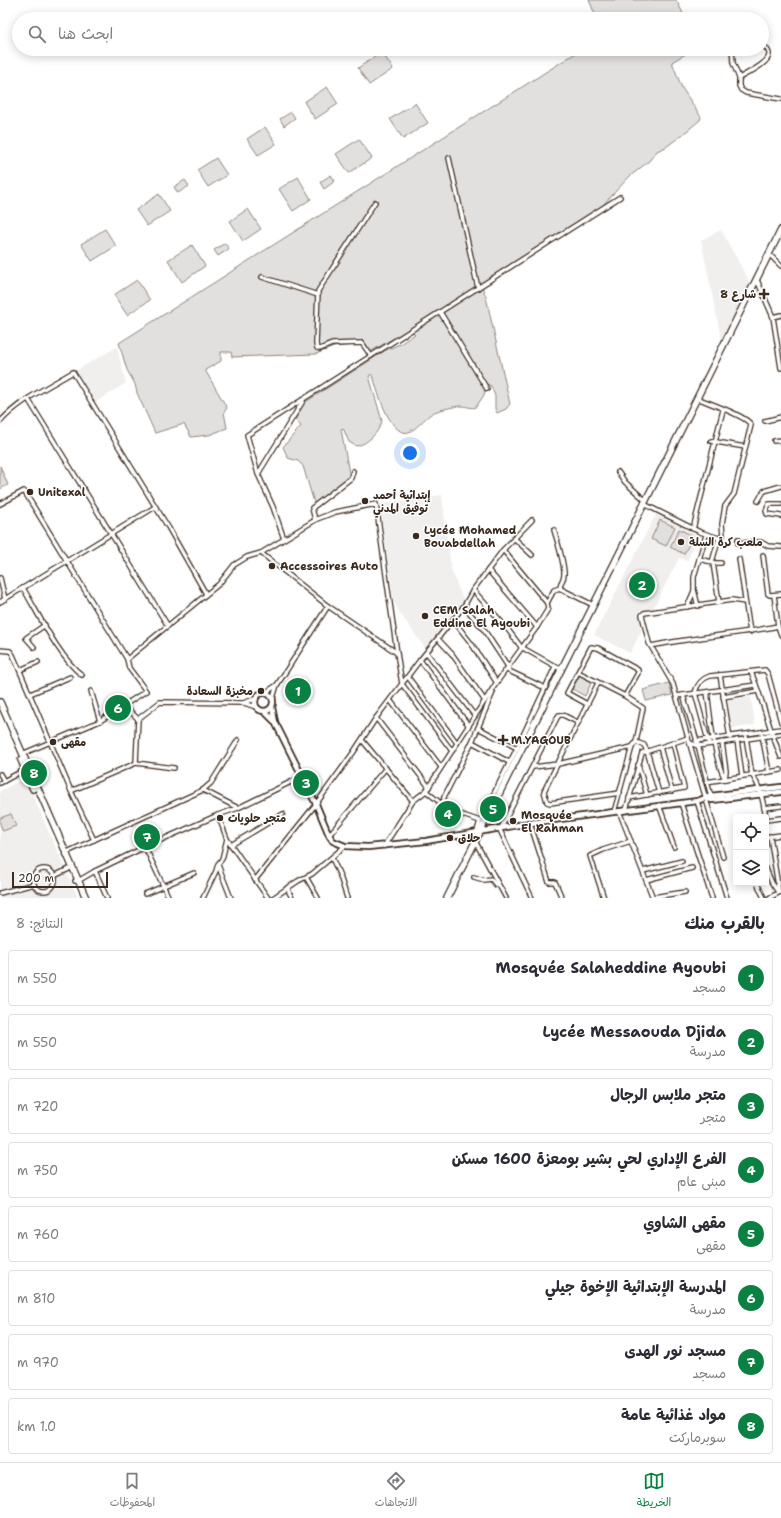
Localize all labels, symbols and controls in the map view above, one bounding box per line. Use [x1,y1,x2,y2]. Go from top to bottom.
search box [12,12,769,56]
icon: search [26,23,48,45]
text: ابحث هنا [58,24,113,44]
place label: شارع 8 [720,287,756,302]
marker: شارع 8 [759,289,769,299]
your location [400,443,420,463]
place label: Unitexal [38,485,86,500]
marker: Unitexal [25,487,35,497]
place label: إبتدائية أحمد توفيق المدني [373,488,430,518]
marker: إبتدائية أحمد توفيق المدني [360,496,370,506]
place label: Lycée Mohamed Bouabdellah [424,523,517,551]
marker: Lycée Mohamed Bouabdellah [411,531,421,541]
place label: ملعب كرة السلة [689,535,763,550]
marker: ملعب كرة السلة [676,537,686,547]
place label: Accessoires Auto [280,559,378,574]
marker: Accessoires Auto [267,561,277,571]
pin: 2 [629,570,655,600]
place label: CEM Salah Eddine El Ayoubi [433,603,530,631]
marker: CEM Salah Eddine El Ayoubi [420,611,430,621]
pin: 1 [285,676,311,706]
place label: مخبزة السعادة [186,684,253,699]
marker: مخبزة السعادة [256,686,266,696]
pin: 6 [105,693,131,723]
place label: M.YAGOUB [511,733,571,748]
place label: مقهى [61,735,86,750]
marker: M.YAGOUB [498,735,508,745]
marker: مقهى [48,737,58,747]
pin: 8 [21,758,47,788]
pin: 3 [293,768,319,798]
pin: 5 [480,794,506,824]
pin: 4 [435,799,461,829]
place label: Mosquée El Rahman [521,808,584,836]
place label: متجر حلويات [228,811,286,826]
marker: متجر حلويات [215,813,225,823]
map controls [733,814,769,886]
button: locate [733,814,769,850]
marker: Mosquée El Rahman [508,816,518,826]
pin: 7 [134,822,160,852]
place label: حلاق [458,831,480,846]
marker: حلاق [445,833,455,843]
button: layers [733,850,769,886]
scale bar [12,870,108,889]
text: 200 m [18,871,54,886]
text: بالقرب منك [685,912,765,934]
text: النتائج: 8 [16,915,63,932]
text: Mosquée Salaheddine Ayoubi [496,958,726,978]
text: 550 m [17,970,57,987]
text: 1 [748,970,754,987]
text: مسجد [693,979,726,996]
text: Lycée Messaouda Djida [543,1022,726,1042]
text: 550 m [17,1034,57,1051]
text: 2 [746,1034,756,1051]
text: مدرسة [690,1043,726,1060]
text: متجر ملابس الرجال [610,1085,726,1105]
text: 720 m [17,1098,58,1115]
text: 3 [746,1098,756,1115]
text: متجر [701,1109,726,1126]
text: الفرع الإداري لحي بشير بومعزة 1600 مسكن [452,1149,726,1169]
text: 750 m [17,1162,58,1179]
text: 4 [746,1162,756,1179]
text: مبنى عام [677,1173,726,1190]
text: مقهى الشاوي [643,1213,726,1233]
text: 760 m [17,1226,59,1243]
text: 5 [747,1226,755,1243]
text: مقهى [696,1237,726,1254]
text: المدرسة الإبتدائية الإخوة جيلي [545,1277,726,1297]
text: 810 m [17,1290,55,1307]
text: 6 [746,1290,756,1307]
text: مدرسة [690,1301,726,1318]
text: مسجد نور الهدى [624,1341,726,1361]
text: 970 m [17,1354,59,1371]
text: 7 [746,1354,756,1371]
text: مسجد [693,1365,726,1382]
text: مواد غذائية عامة [621,1405,726,1425]
text: 1.0 km [17,1418,56,1435]
text: 8 [746,1418,756,1435]
text: سوبرماركت [669,1429,726,1446]
tab: المحفوظات [110,1470,155,1512]
tab: الاتجاهات [375,1470,417,1512]
tab: الخريطة [637,1470,671,1512]

